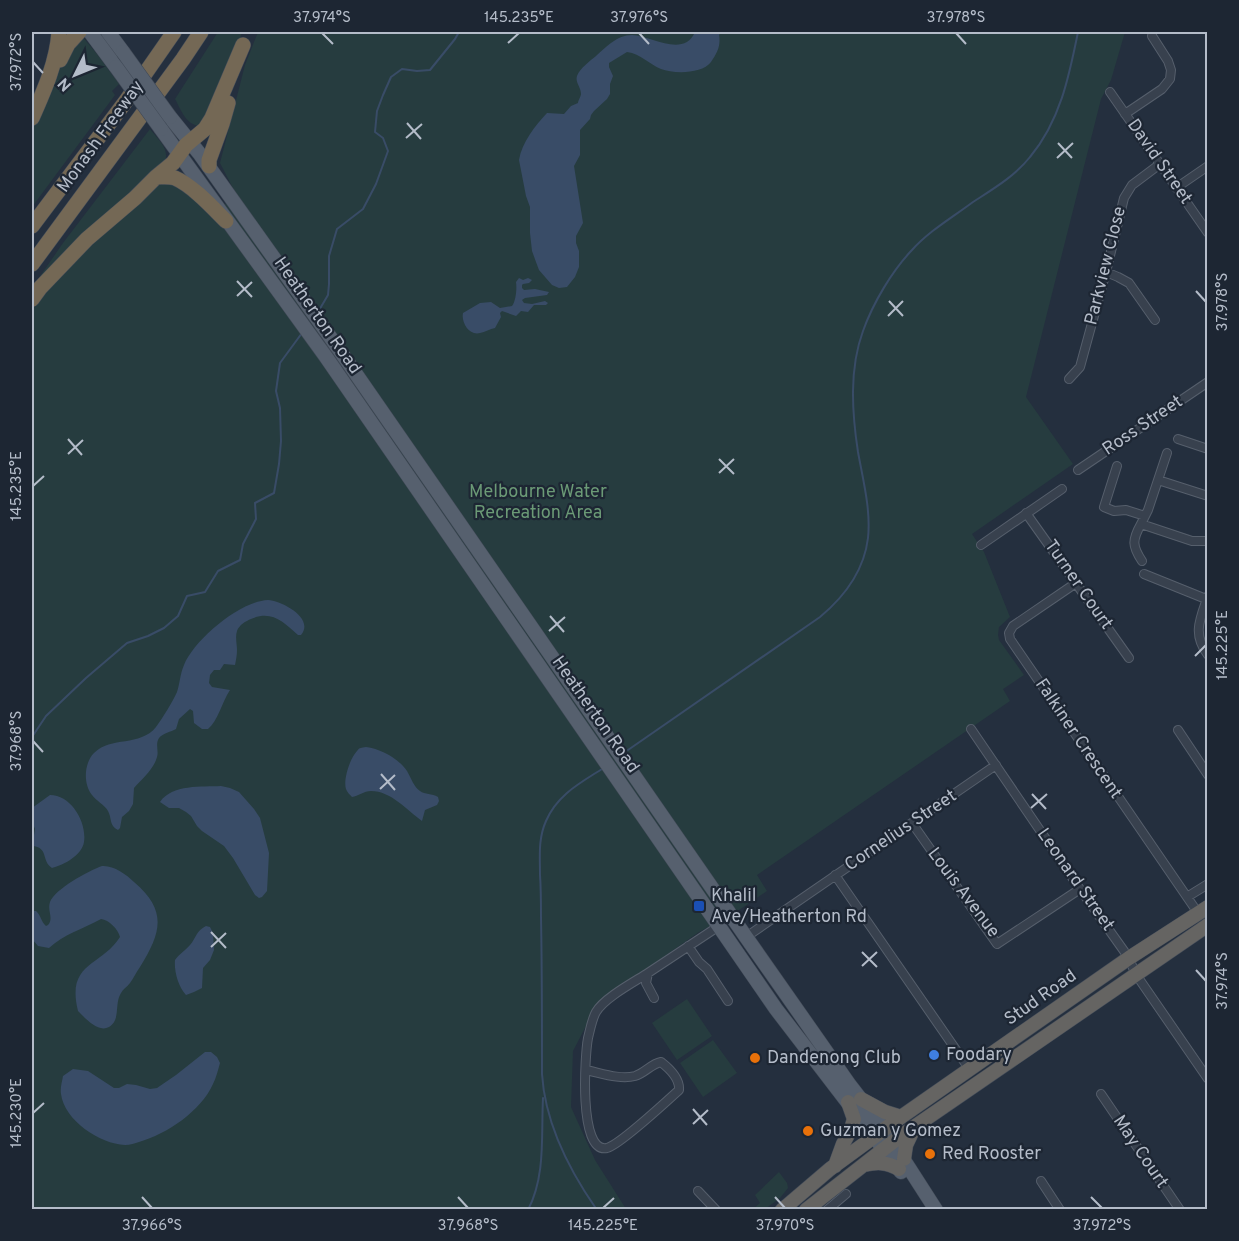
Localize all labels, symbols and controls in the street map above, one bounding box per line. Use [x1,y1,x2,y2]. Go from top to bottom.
text: 37.974°S [293,9,351,28]
text: 145.235°E [484,9,554,28]
text: 37.976°S [610,9,668,28]
text: 37.978°S [927,9,985,28]
text: 37.972°S [8,33,27,92]
north arrow [45,45,105,105]
text: N [54,73,77,95]
street label: Monash Freeway [52,76,150,198]
street label: David Street [1121,115,1197,209]
street label: Parkview Close [1080,204,1132,328]
street label: Heatherton Road [268,253,366,379]
text: 37.978°S [1214,273,1233,331]
street label: Ross Street [1098,391,1188,461]
text: 145.235°E [8,451,27,521]
park label: Melbourne Water Recreation Area [469,481,607,525]
street label: Turner Court [1039,536,1117,634]
text: 145.225°E [1214,610,1233,680]
street label: Heatherton Road [546,652,644,778]
street label: Falkiner Crescent [1029,674,1127,804]
text: 37.968°S [8,711,27,771]
street label: Cornelius Street [841,785,961,877]
street label: Leonard Street [1031,824,1119,936]
street label: Louis Avenue [922,843,1004,943]
place label: Khalil Ave/Heatherton Rd [711,885,867,929]
marker: Khalil Ave/Heatherton Rd [692,899,706,913]
text: 37.974°S [1214,952,1233,1010]
street label: Stud Road [1000,965,1082,1031]
place label: Foodary [946,1044,1012,1067]
place label: Dandenong Club [767,1047,901,1070]
marker: Foodary [927,1048,941,1062]
marker: Dandenong Club [748,1051,762,1065]
text: 145.230°E [8,1078,27,1148]
street label: May Court [1107,1111,1173,1193]
place label: Guzman y Gomez [820,1120,961,1143]
marker: Guzman y Gomez [801,1124,815,1138]
place label: Red Rooster [942,1143,1041,1166]
marker: Red Rooster [923,1147,937,1161]
text: 37.966°S [122,1217,182,1236]
text: 37.968°S [438,1217,498,1236]
text: 145.225°E [568,1217,638,1236]
text: 37.970°S [755,1217,815,1236]
text: 37.972°S [1073,1217,1132,1236]

